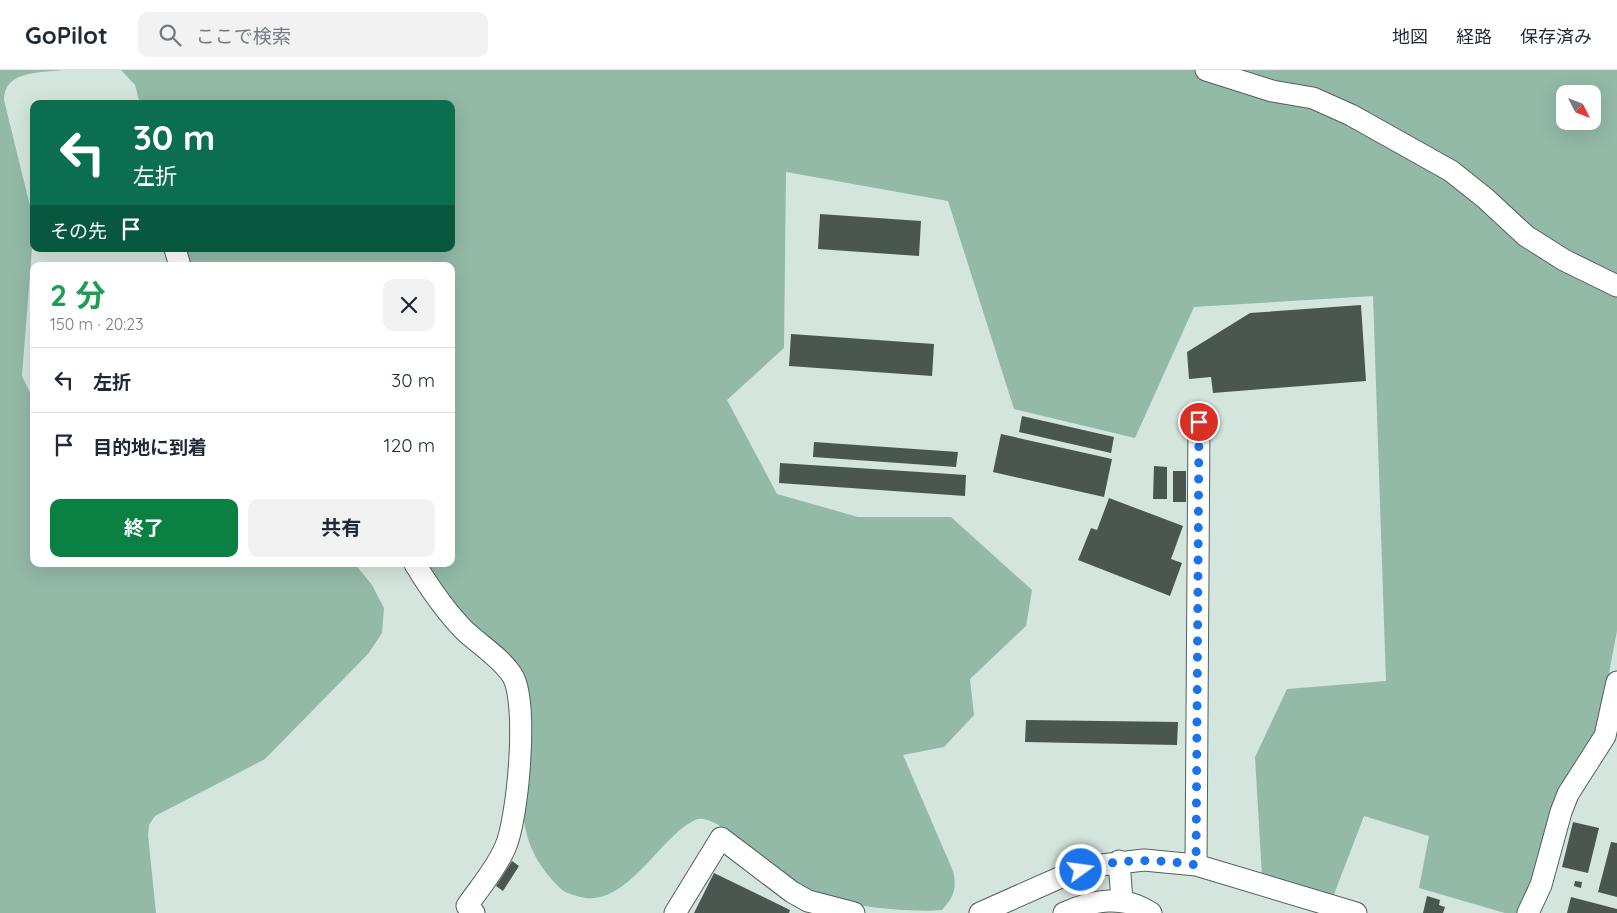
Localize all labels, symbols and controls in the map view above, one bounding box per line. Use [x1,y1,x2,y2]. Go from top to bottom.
search box [138,12,488,57]
text: GoPilot [25,20,108,50]
icon: search [156,21,184,49]
text: ここで検索 [196,24,291,48]
text: 地図 [1392,25,1428,48]
text: 経路 [1456,25,1492,48]
text: 保存済み [1520,25,1592,48]
north arrow [1556,85,1601,130]
map controls [1556,85,1601,130]
text: 30 m [133,115,215,159]
icon: left [50,120,115,185]
text: 左折 [133,162,177,190]
icon: arrive [117,215,145,243]
text: その先 [50,219,107,243]
text: 2 分 [50,276,105,314]
button: close [383,279,435,331]
text: 150 m · 20:23 [50,314,144,334]
icon: left [50,366,78,394]
text: 30 m [391,368,435,392]
text: 左折 [93,370,131,394]
pin [1178,401,1220,443]
icon: arrive [1185,408,1213,436]
icon: arrive [50,431,78,459]
text: 120 m [384,433,435,457]
text: 目的地に到着 [93,435,207,459]
button: 終了 [50,499,238,557]
button: 共有 [248,499,435,557]
position arrow [1054,843,1106,895]

